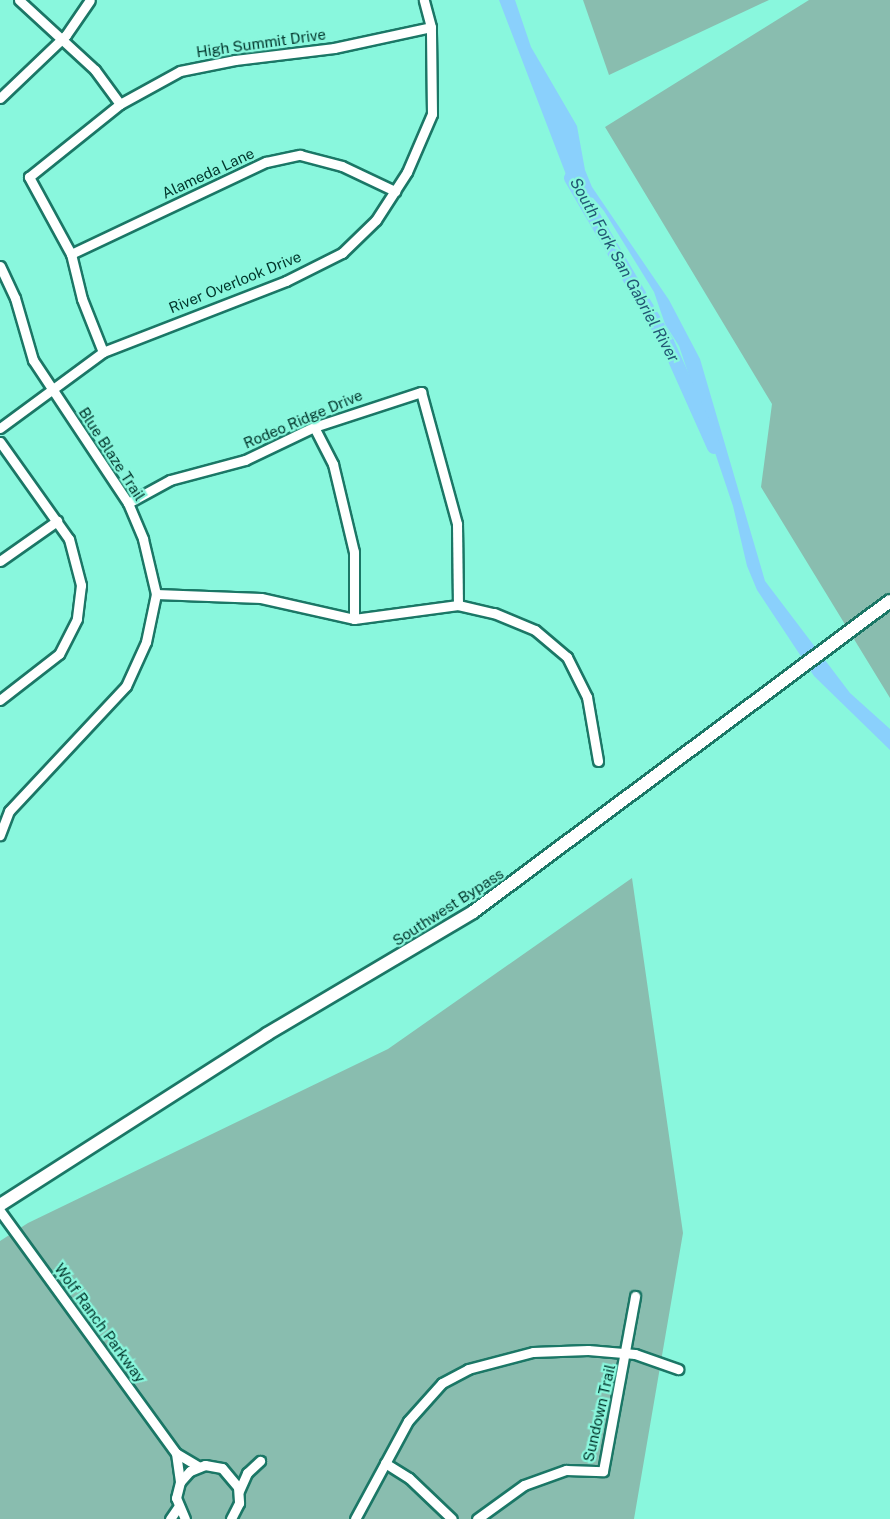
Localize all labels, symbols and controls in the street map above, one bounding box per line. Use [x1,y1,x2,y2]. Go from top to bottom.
street label: High Summit Drive [195,25,327,61]
street label: Alameda Lane [159,144,257,202]
water label: South Fork San Gabriel River [565,174,683,366]
street label: River Overlook Drive [166,247,304,317]
street label: Rodeo Ridge Drive [241,386,365,452]
street label: Blue Blaze Trail [75,404,149,504]
street label: Southwest Bypass [389,864,507,950]
street label: Wolf Ranch Parkway [51,1260,149,1386]
street label: Sundown Trail [579,1363,619,1463]

